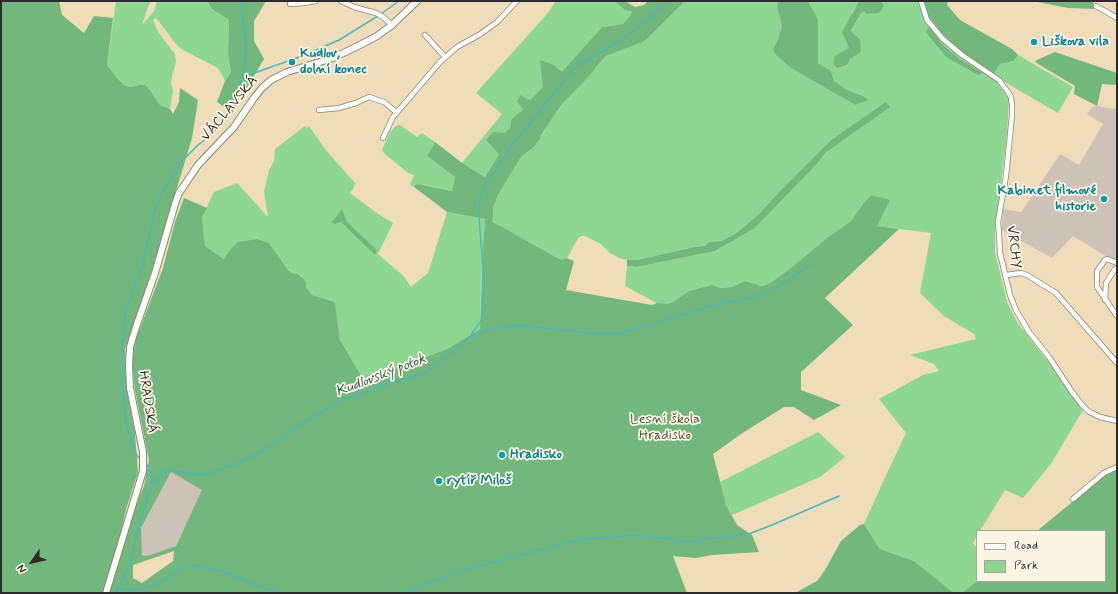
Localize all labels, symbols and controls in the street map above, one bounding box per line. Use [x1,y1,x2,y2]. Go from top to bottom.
place label: Liškova vila [1042,34,1109,50]
marker: Liškova vila [1029,37,1039,47]
place label: Kudlov, dolní konec [300,46,367,78]
marker: Kudlov, dolní konec [287,57,297,67]
street label: VÁCLAVSKÁ [198,73,262,145]
place label: Kabinet filmové historie [997,183,1096,216]
marker: Kabinet filmové historie [1099,194,1109,204]
street label: VRCHY [1002,225,1024,269]
water label: Kudlovský potok [333,351,429,401]
street label: HRADSKÁ [134,370,160,434]
park label: Lesní škola Hradisko [630,412,700,444]
place label: Hradisko [510,447,562,463]
marker: Hradisko [497,450,507,460]
place label: rytíř Miloš [447,473,511,489]
marker: rytíř Miloš [434,476,444,486]
legend [976,530,1106,582]
text: Road [1014,538,1038,554]
north arrow [12,542,52,582]
text: Park [1014,558,1038,574]
text: N [14,562,30,576]

